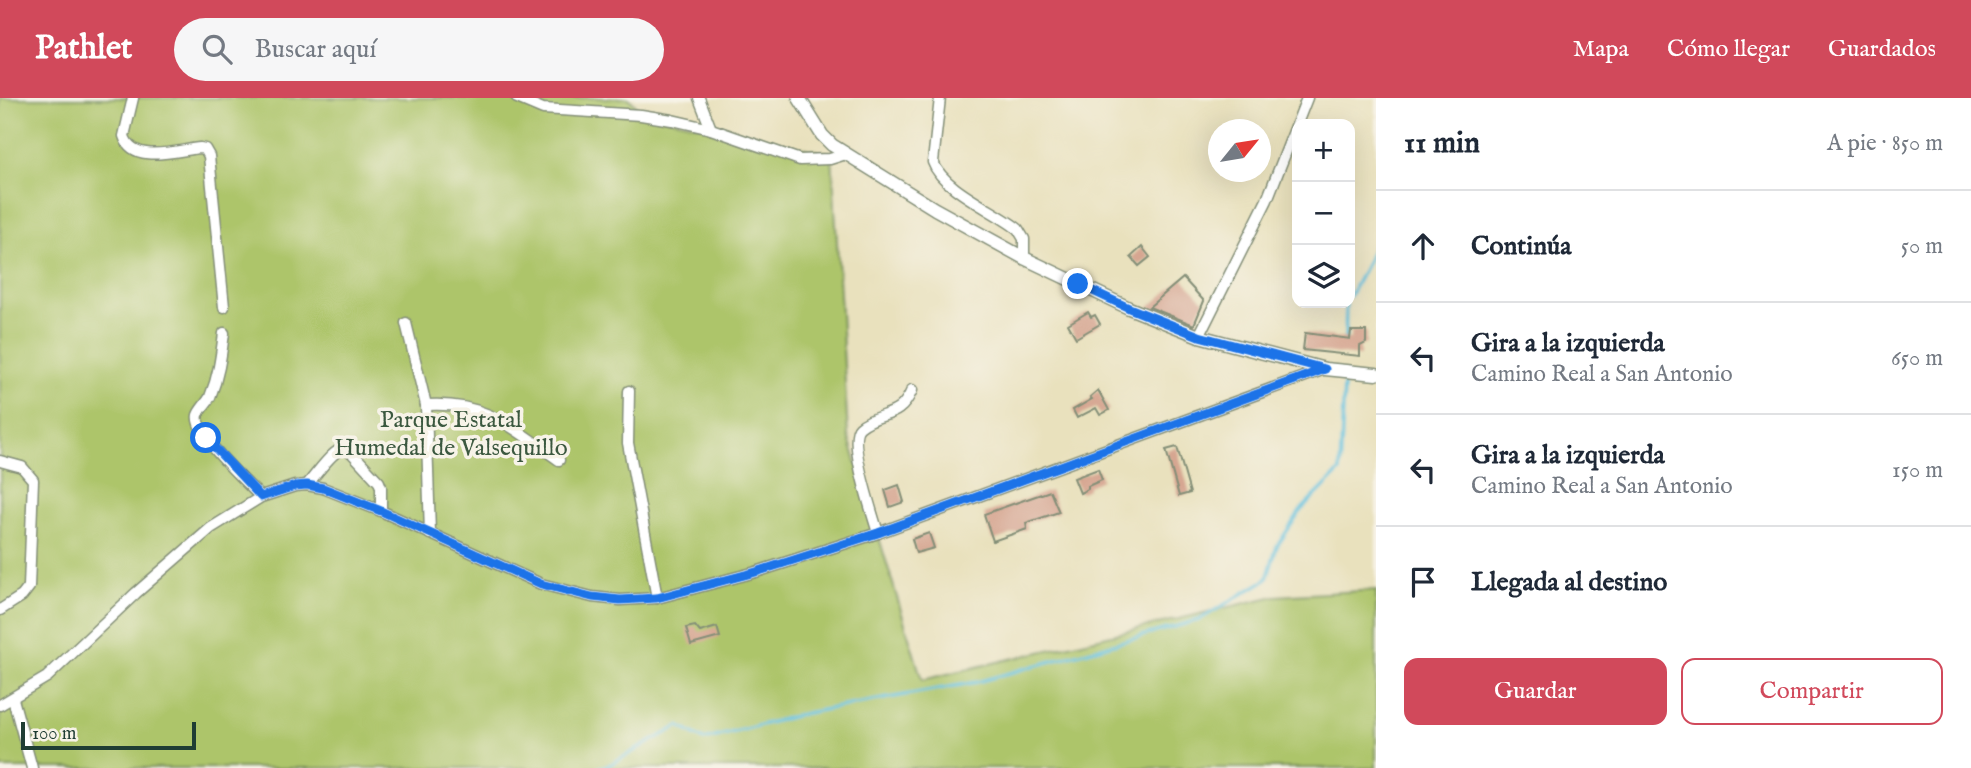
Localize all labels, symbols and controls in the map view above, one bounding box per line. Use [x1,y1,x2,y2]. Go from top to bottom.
search box [174,18,664,81]
text: Pathlet [35,28,132,70]
icon: search [198,30,236,68]
text: Buscar aquí [254,33,376,66]
text: Mapa [1573,34,1629,65]
text: Cómo llegar [1667,34,1790,65]
text: Guardados [1828,34,1936,65]
north arrow [1208,119,1271,182]
map controls [1292,119,1355,308]
button: + [1292,119,1355,182]
text: 11 min [1404,125,1480,163]
text: A pie · 850 m [1827,129,1943,158]
button: − [1292,182,1355,245]
icon: ahead [1404,227,1442,265]
text: Continúa [1471,230,1572,263]
text: 50 m [1901,232,1943,261]
button: layers [1292,245,1355,308]
route end [1062,268,1093,299]
text: Gira a la izquierda [1471,327,1665,360]
icon: left [1404,339,1442,377]
text: 650 m [1891,344,1943,373]
text: Camino Real a San Antonio [1471,360,1733,389]
park label: Parque Estatal Humedal de Valsequillo [334,405,568,464]
route start [190,422,221,453]
text: Gira a la izquierda [1471,439,1665,472]
icon: left [1404,451,1442,489]
text: 150 m [1892,456,1943,485]
text: Camino Real a San Antonio [1471,472,1733,501]
icon: arrive [1404,563,1442,601]
text: Llegada al destino [1471,566,1667,599]
button: Guardar [1404,658,1667,725]
button: Compartir [1681,658,1943,725]
scale bar [21,719,196,751]
text: 100 m [32,722,76,746]

